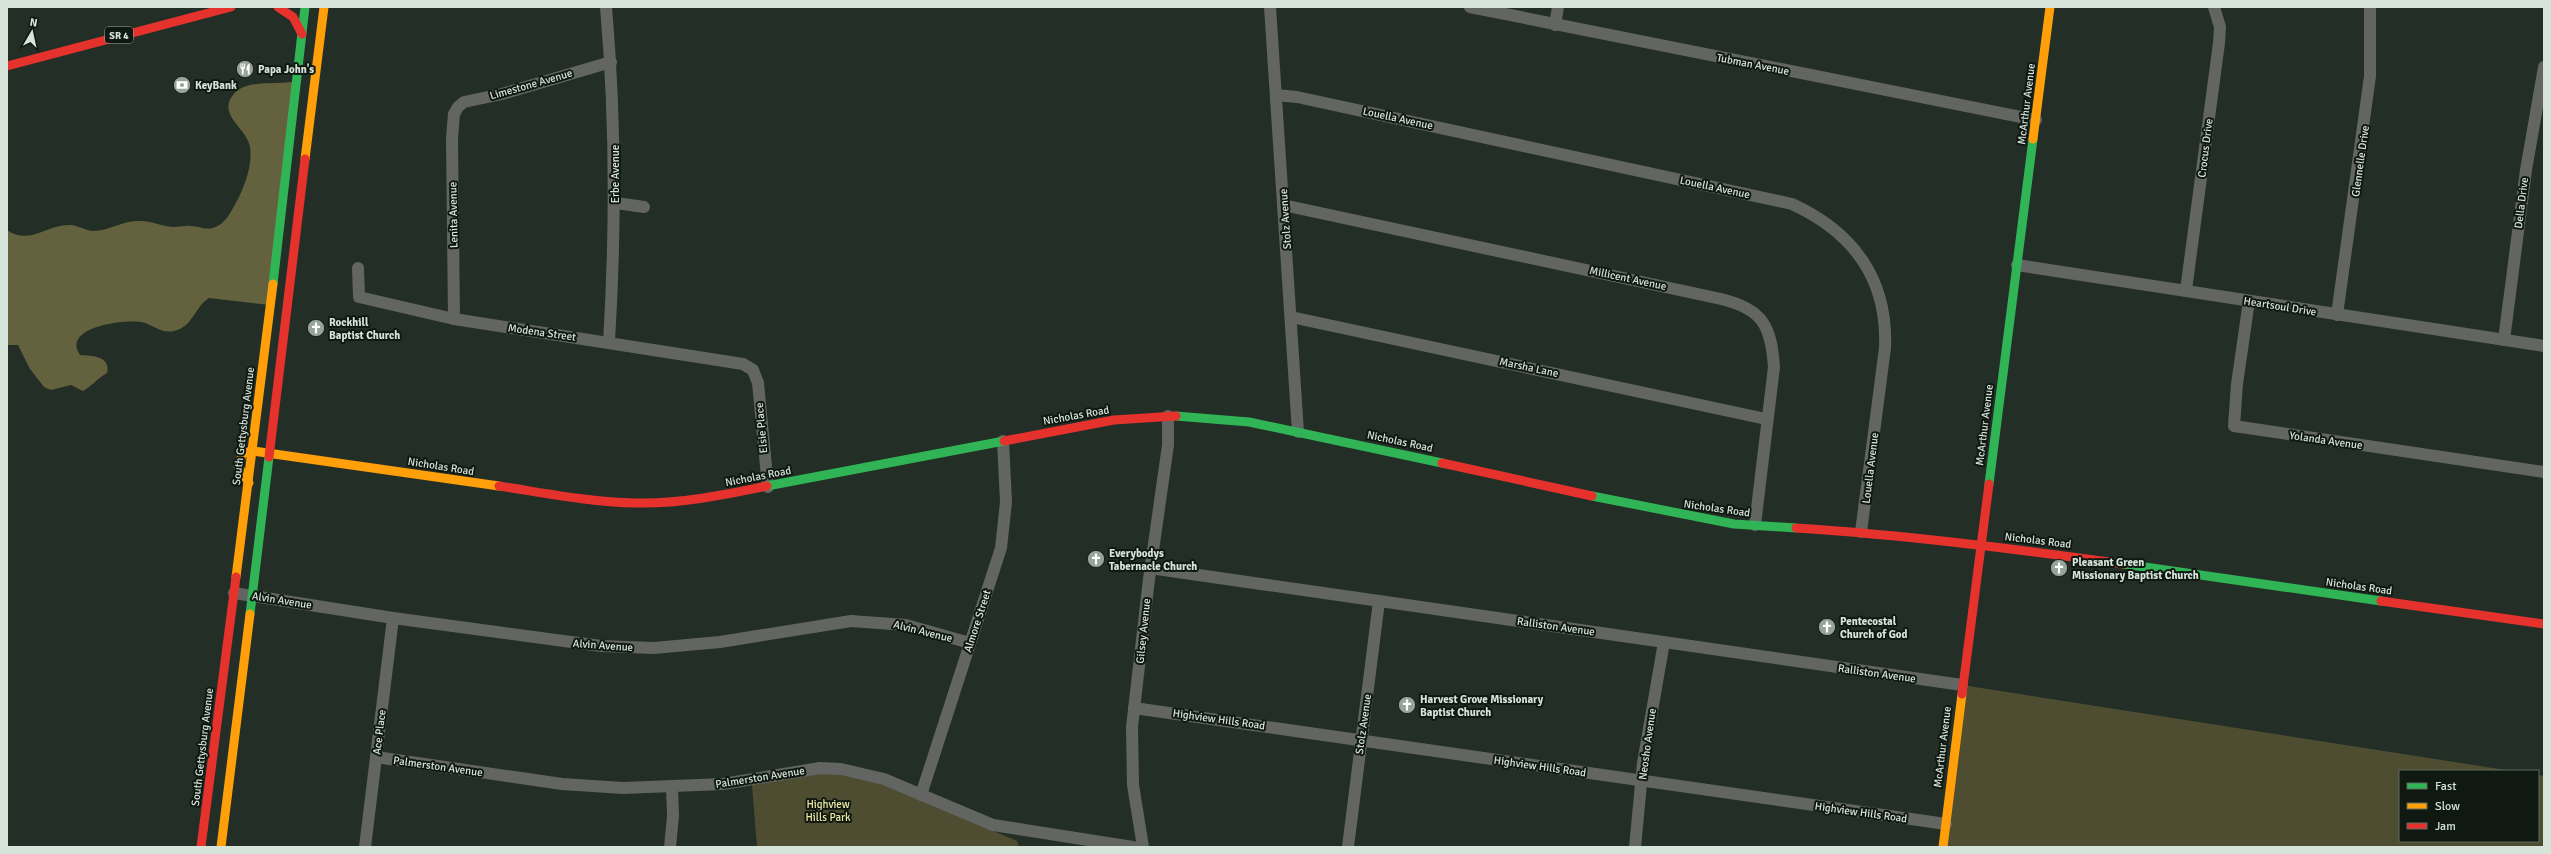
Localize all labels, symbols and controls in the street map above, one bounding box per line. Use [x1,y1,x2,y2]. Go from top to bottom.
north arrow [12,12,52,52]
text: N [29,16,38,30]
road number: SR 4 [105,27,133,43]
street label: Tubman Avenue [1716,51,1790,78]
restaurant icon: Papa John's [235,59,255,79]
place label: Papa John's [258,63,314,76]
street label: McArthur Avenue [2015,63,2038,145]
street label: Limestone Avenue [488,66,574,103]
bank icon: KeyBank [172,75,192,95]
place label: KeyBank [195,79,237,92]
street label: Louella Avenue [1362,105,1434,132]
street label: Crocus Drive [2195,118,2216,178]
street label: Glennelle Drive [2349,125,2372,198]
street label: Erbe Avenue [609,145,622,203]
street label: Louella Avenue [1679,174,1751,201]
street label: Della Drive [2512,177,2531,229]
street label: Lenita Avenue [446,182,461,248]
street label: Stolz Avenue [1277,188,1294,250]
street label: Millicent Avenue [1588,264,1668,293]
street label: Heartsoul Drive [2243,294,2317,319]
place label: Rockhill Baptist Church [329,316,400,342]
church icon: Rockhill Baptist Church [306,318,326,338]
street label: Modena Street [507,321,577,344]
street label: Marsha Lane [1498,355,1560,380]
street label: South Gettysburg Avenue [230,366,257,486]
street label: McArthur Avenue [1973,384,1996,466]
street label: Elsie Place [753,402,770,454]
street label: Nicholas Road [1042,403,1110,428]
street label: Nicholas Road [1366,428,1434,455]
street label: Yolanda Avenue [2289,429,2363,452]
street label: Louella Avenue [1860,432,1881,504]
street label: Nicholas Road [407,455,475,478]
street label: Nicholas Road [724,464,792,489]
street label: Nicholas Road [1683,497,1751,520]
street label: Nicholas Road [2004,530,2072,551]
place label: Everybodys Tabernacle Church [1109,547,1197,573]
church icon: Everybodys Tabernacle Church [1086,549,1106,569]
place label: Pleasant Green Missionary Baptist Church [2072,556,2199,582]
church icon: Pleasant Green Missionary Baptist Church [2049,558,2069,578]
street label: Nicholas Road [2325,575,2393,598]
street label: Almore Street [961,588,994,654]
street label: Alvin Avenue [251,589,313,612]
street label: Gilsey Avenue [1134,598,1153,664]
street label: Ralliston Avenue [1516,615,1596,638]
place label: Pentecostal Church of God [1840,615,1908,641]
church icon: Pentecostal Church of God [1817,617,1837,637]
street label: Alvin Avenue [892,618,954,645]
street label: Alvin Avenue [572,637,634,654]
street label: Ralliston Avenue [1837,662,1917,685]
street label: South Gettysburg Avenue [189,687,216,807]
street label: Stolz Avenue [1353,693,1374,755]
place label: Harvest Grove Missionary Baptist Church [1420,693,1544,719]
church icon: Harvest Grove Missionary Baptist Church [1397,695,1417,715]
street label: McArthur Avenue [1931,706,1954,788]
street label: Highview Hills Road [1172,707,1266,732]
street label: Neosho Avenue [1636,707,1659,781]
street label: Ace Place [370,709,389,755]
street label: Palmerston Avenue [392,754,484,779]
street label: Highview Hills Road [1493,754,1587,779]
street label: Palmerston Avenue [714,764,806,791]
legend [2399,770,2539,842]
text: Fast [2435,779,2456,794]
park label: Highview Hills Park [805,798,851,824]
text: Slow [2435,799,2460,814]
street label: Highview Hills Road [1814,800,1908,825]
text: Jam [2435,819,2456,834]

